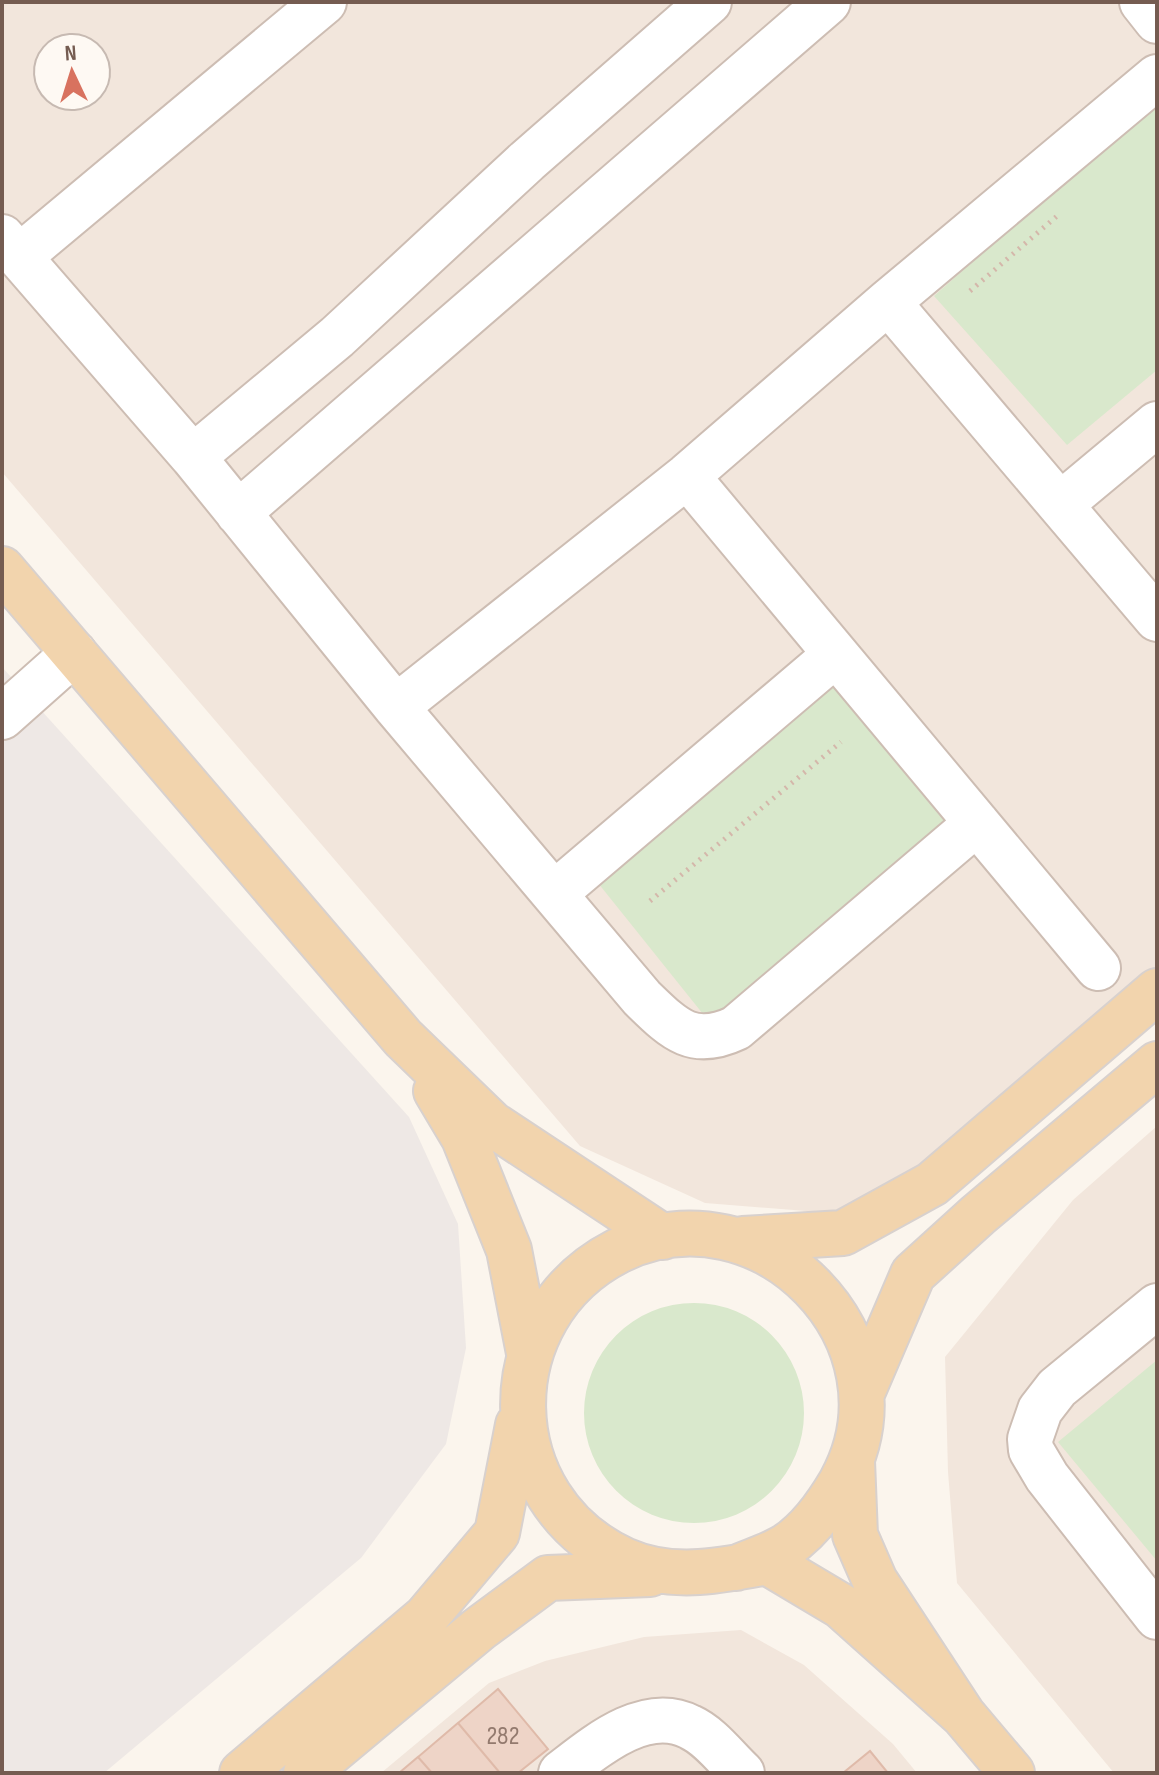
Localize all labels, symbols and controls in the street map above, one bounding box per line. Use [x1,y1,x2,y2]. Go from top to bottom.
north arrow [32,32,112,112]
text: N [64,40,78,67]
house number: 282 [486,1721,520,1752]

